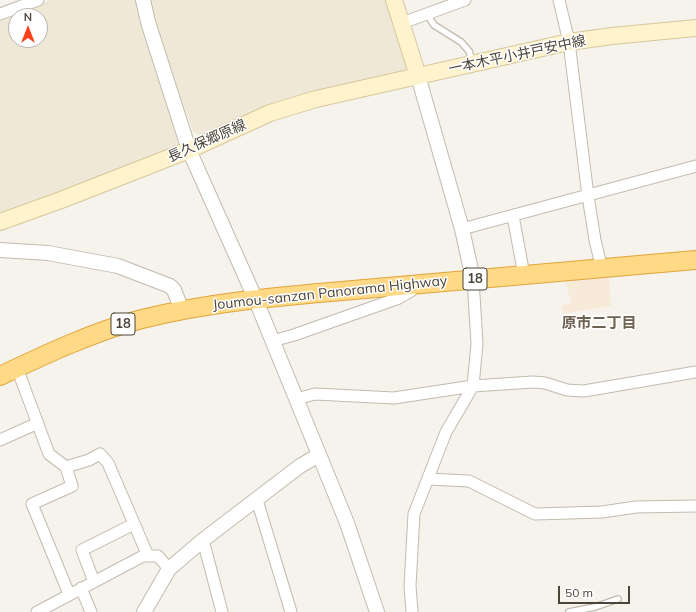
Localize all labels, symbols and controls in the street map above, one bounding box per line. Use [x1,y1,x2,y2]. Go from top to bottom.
north arrow [8,8,48,48]
text: N [24,10,32,24]
street label: 一本木平小井戸安中線 [447,32,587,78]
street label: 長久保郷原線 [165,116,249,166]
road number: 18 [463,268,487,290]
street label: Joumou-sanzan Panorama Highway [212,272,448,314]
road number: 18 [111,313,135,335]
district label: 原市二丁目 [562,314,636,332]
scale bar [560,578,632,604]
text: 50 m [565,585,593,600]

